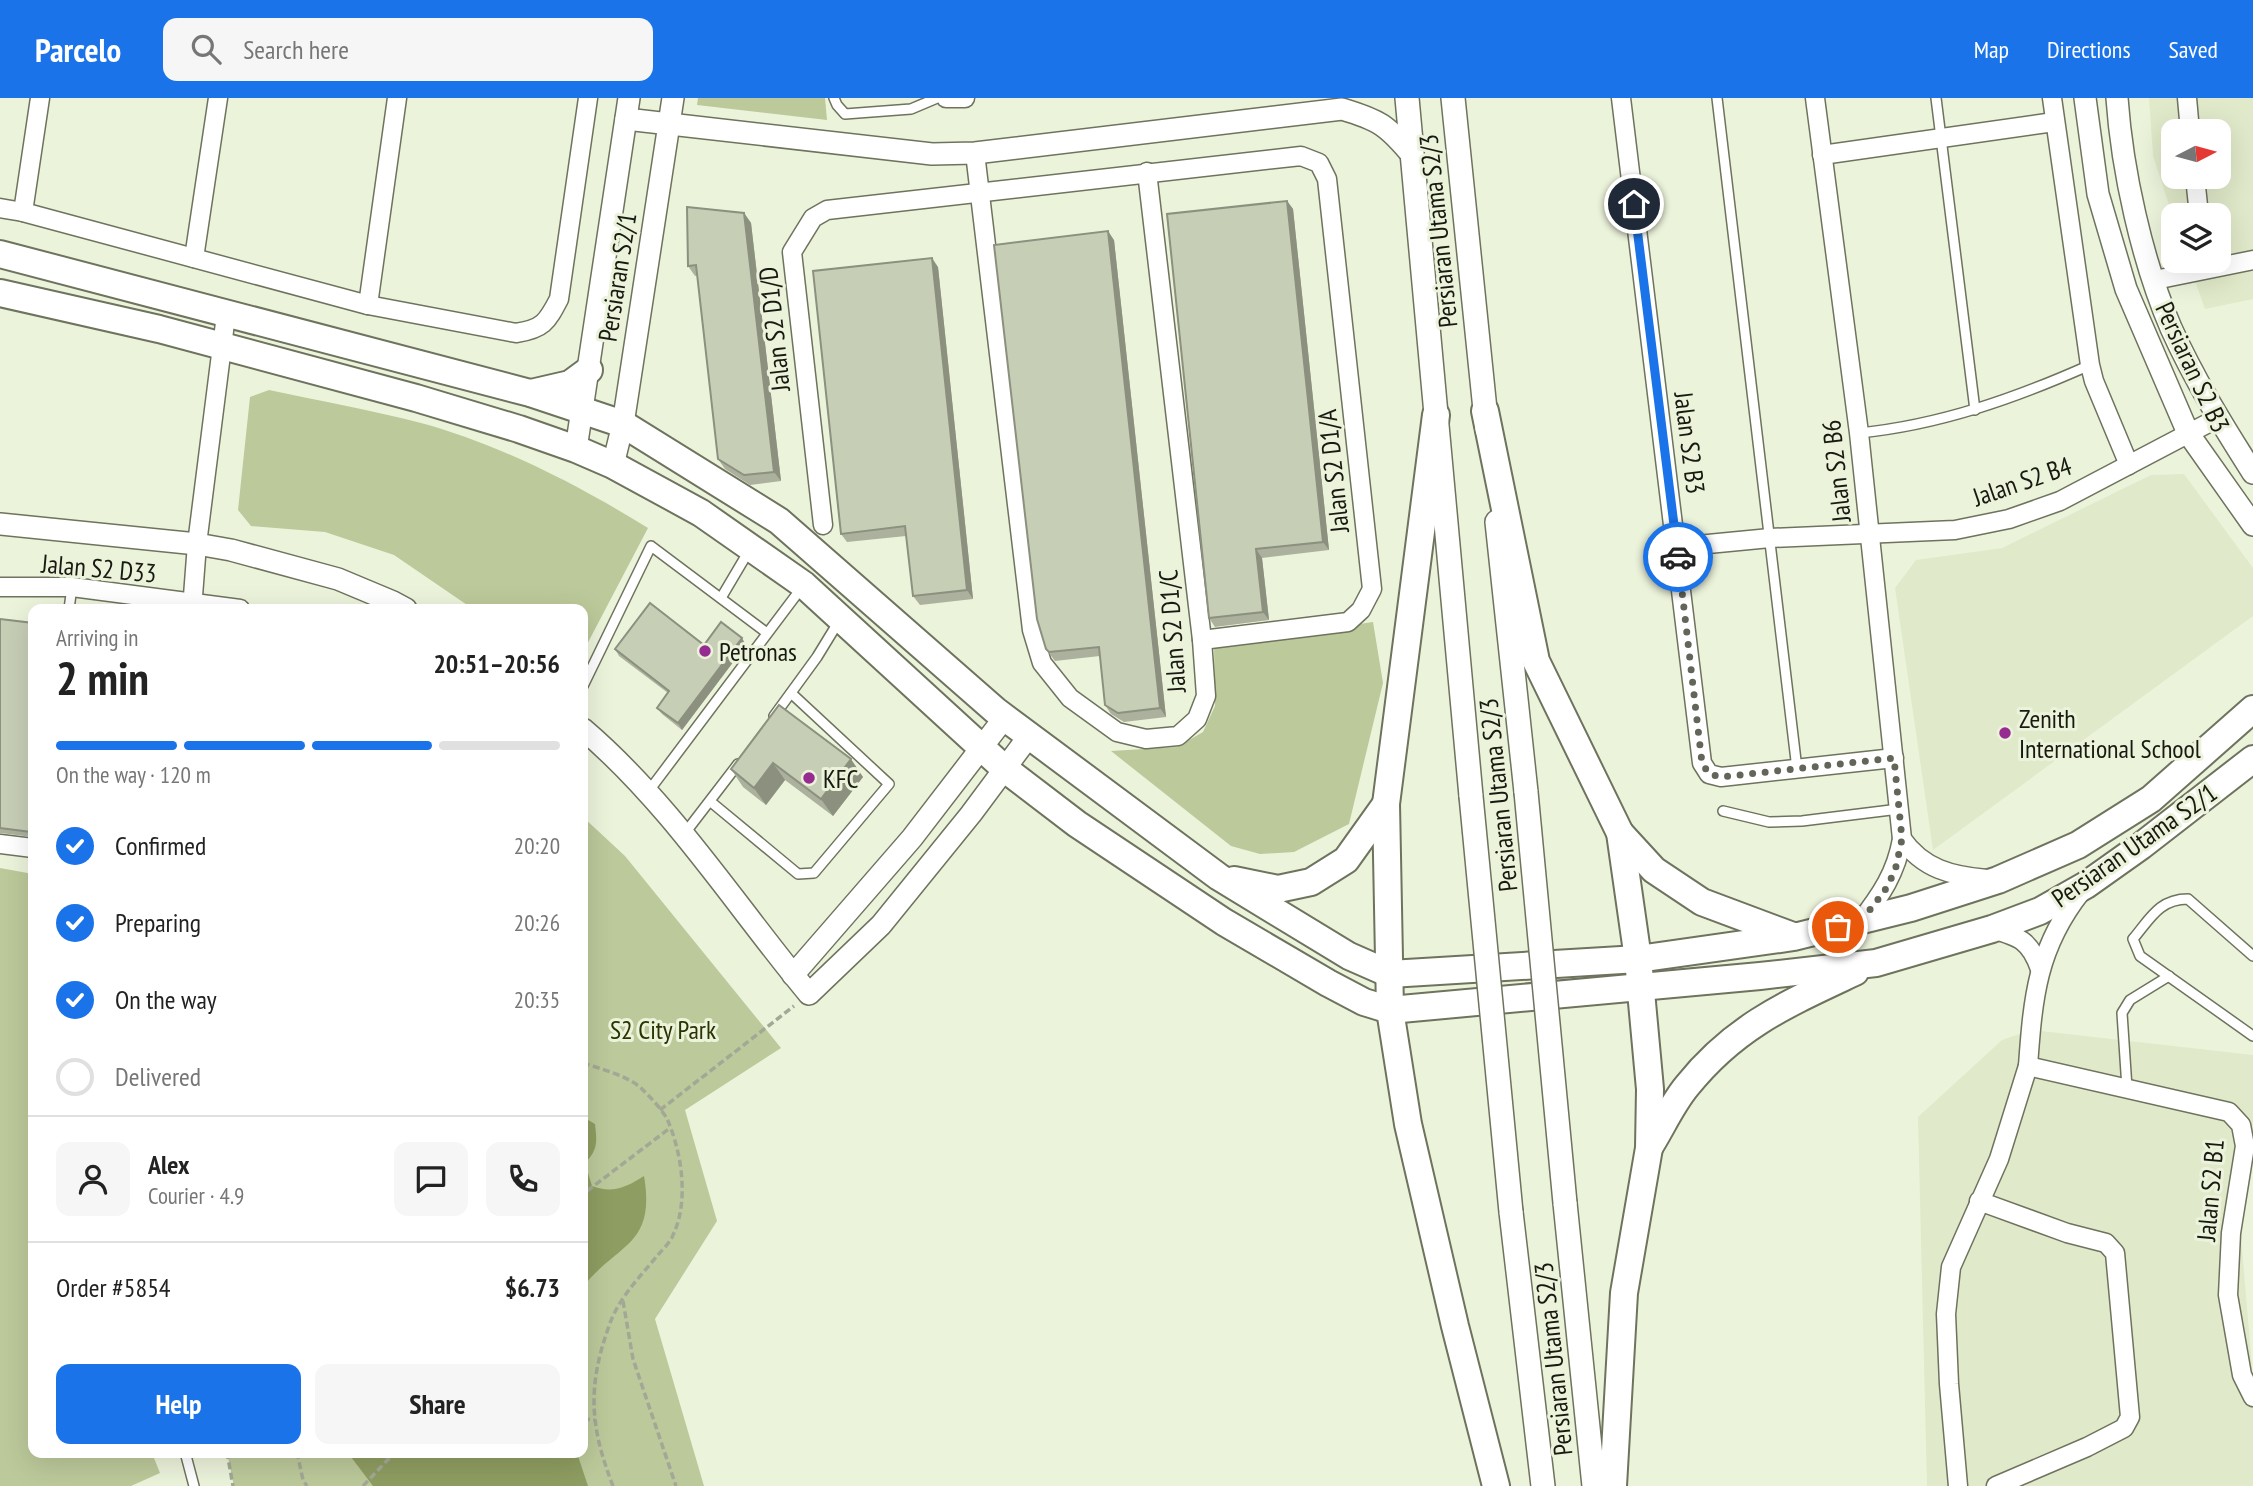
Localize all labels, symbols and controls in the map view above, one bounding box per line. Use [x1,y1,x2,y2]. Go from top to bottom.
search box [163,18,653,81]
text: Parcelo [35,28,121,71]
icon: search [187,30,225,68]
text: Search here [243,33,349,66]
text: Map [1974,34,2009,65]
text: Directions [2047,34,2131,65]
text: Saved [2169,34,2218,65]
north arrow [2161,119,2231,189]
map controls [2161,119,2231,273]
street label: Persiaran Utama S2/3 [1411,133,1465,329]
pin [1604,174,1664,234]
icon: home [1615,185,1653,223]
button: layers [2161,203,2231,273]
street label: Persiaran S2/1 [591,210,643,344]
street label: Jalan S2 D1/D [751,265,797,394]
street label: Persiaran S2 B3 [2148,296,2238,438]
street label: Jalan S2 B3 [1667,389,1713,496]
street label: Jalan S2 D1/A [1310,407,1356,535]
street label: Jalan S2 B6 [1814,418,1858,525]
street label: Jalan S2 B4 [1967,449,2076,514]
courier [1643,522,1713,592]
icon: car [1659,538,1697,576]
street label: Jalan S2 D33 [39,546,158,589]
street label: Jalan S2 D1/C [1151,568,1193,695]
text: Arriving in [56,623,138,652]
place label: Petronas [719,635,797,668]
marker: Petronas [697,643,713,659]
text: 20:51–20:56 [433,647,560,680]
text: 2 min [56,648,149,708]
street label: Persiaran Utama S2/3 [1471,697,1525,893]
place label: Zenith International School [2019,702,2201,765]
marker: Zenith International School [1997,725,2013,741]
text: On the way · 120 m [56,760,211,789]
place label: KFC [823,762,859,795]
marker: KFC [801,770,817,786]
street label: Persiaran Utama S2/1 [2045,776,2223,914]
icon: check [56,827,94,865]
text: Confirmed [115,829,206,862]
text: 20:20 [514,831,560,860]
pin [1808,897,1868,957]
icon: check [56,904,94,942]
text: Preparing [115,906,201,939]
text: 20:26 [514,908,560,937]
icon: bag [1819,908,1857,946]
icon: check [56,981,94,1019]
text: On the way [115,983,217,1016]
text: 20:35 [514,985,560,1014]
park label: S2 City Park [610,1013,716,1046]
text: Delivered [115,1060,201,1093]
street label: Jalan S2 B1 [2189,1138,2231,1243]
button: person [56,1142,130,1216]
button: chat [394,1142,468,1216]
button: phone [486,1142,560,1216]
text: Alex [148,1148,189,1181]
text: Courier · 4.9 [148,1181,244,1210]
street label: Persiaran Utama S2/3 [1526,1261,1580,1457]
text: Order #5854 [56,1271,171,1304]
text: $6.73 [505,1271,560,1304]
button: Help [56,1364,301,1444]
button: Share [315,1364,560,1444]

